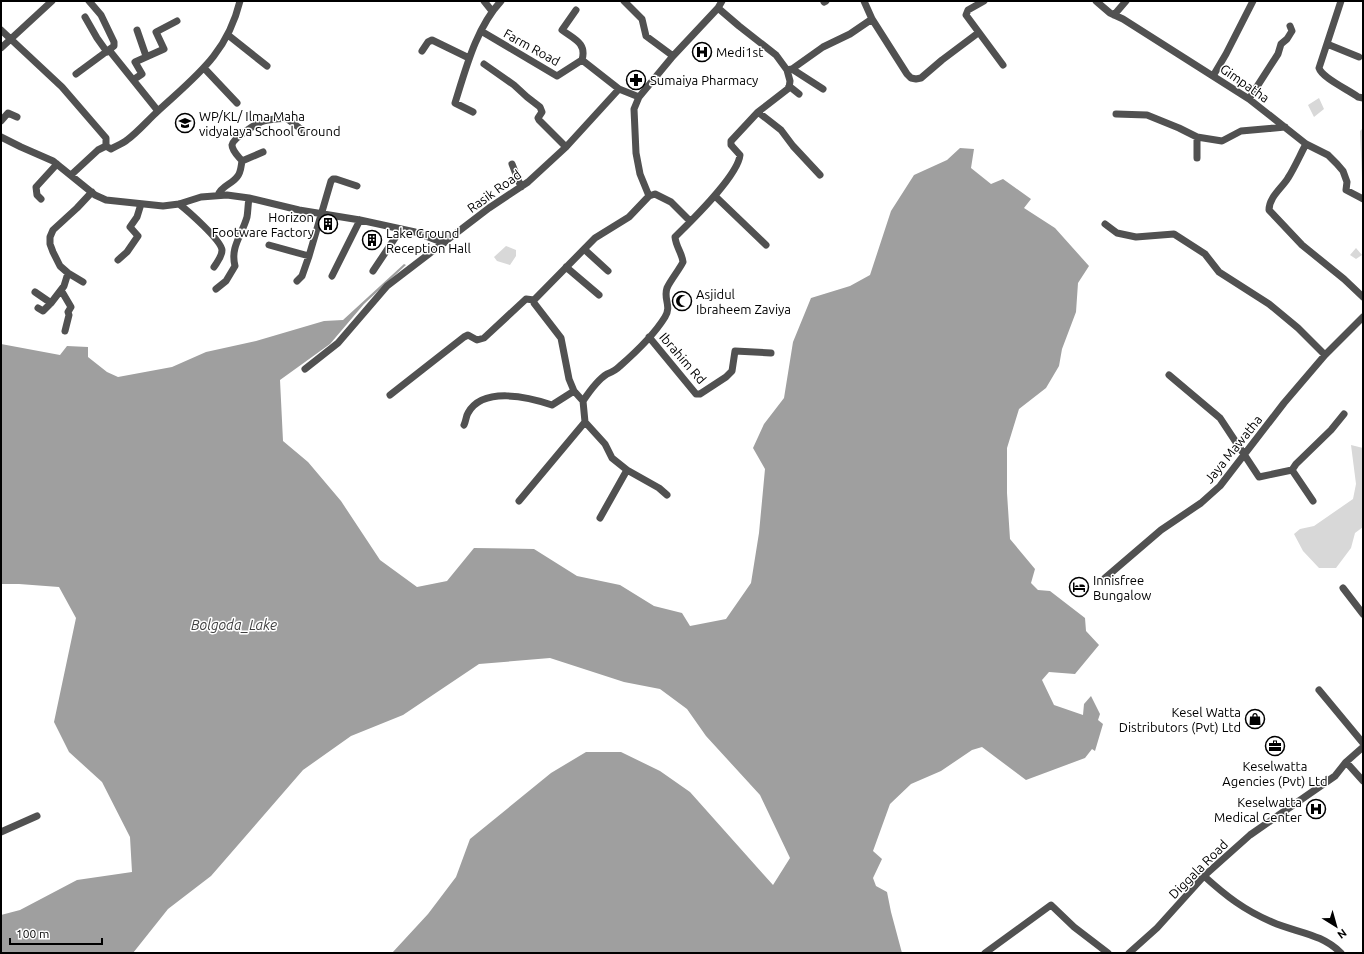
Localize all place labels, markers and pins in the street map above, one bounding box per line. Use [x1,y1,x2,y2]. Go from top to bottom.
hospital icon: Medi1st [691,41,713,63]
place label: Medi1st [716,45,763,59]
pharmacy icon: Sumaiya Pharmacy [625,69,647,91]
place label: Sumaiya Pharmacy [650,73,758,87]
place label: WP/KL/ Ilma Maha vidyalaya School Ground [199,109,341,138]
school or university icon: WP/KL/ Ilma Maha vidyalaya School Ground [174,112,196,134]
place label: Horizon Footware Factory [212,210,314,239]
building icon: Horizon Footware Factory [317,213,339,235]
place label: Lake Ground Reception Hall [386,226,471,255]
building icon: Lake Ground Reception Hall [361,229,383,251]
place label: Asjidul Ibraheem Zaviya [696,287,791,316]
mosque icon: Asjidul Ibraheem Zaviya [671,290,693,312]
place label: Innisfree Bungalow [1093,573,1151,602]
hotel icon: Innisfree Bungalow [1068,576,1090,598]
place label: Kesel Watta Distributors (Pvt) Ltd [1119,705,1241,735]
shop icon: Kesel Watta Distributors (Pvt) Ltd [1244,708,1266,730]
office icon: Keselwatta Agencies (Pvt) Ltd [1264,735,1286,757]
place label: Keselwatta Agencies (Pvt) Ltd [1222,759,1328,789]
place label: Keselwatta Medical Center [1214,795,1302,824]
hospital icon: Keselwatta Medical Center [1305,798,1327,820]

